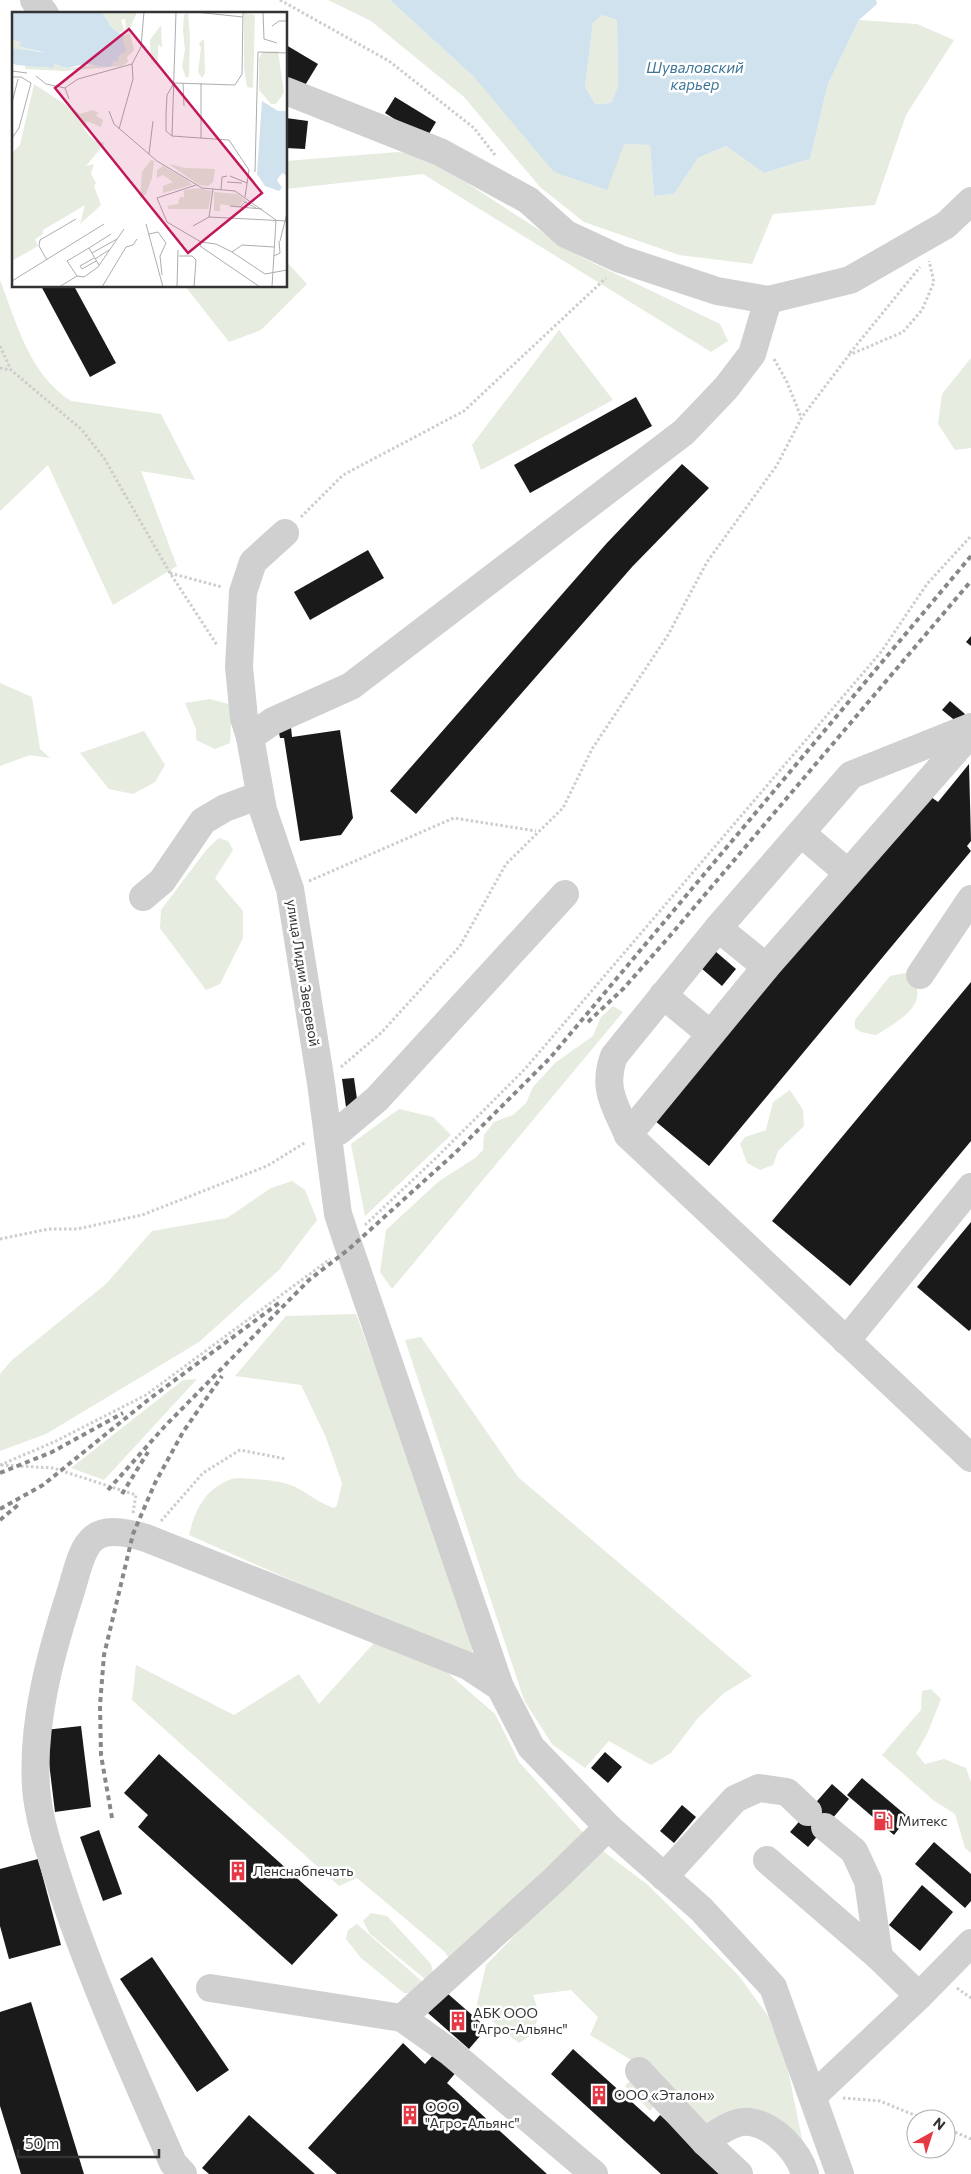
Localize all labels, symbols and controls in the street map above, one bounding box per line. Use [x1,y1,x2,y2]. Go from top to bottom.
inset map [12,12,288,288]
water label: Шуваловский карьер [646,58,744,93]
street label: улица Лидии Зверевой [283,898,324,1048]
fuel station icon: Митекс [872,1810,894,1832]
place label: Митекс [898,1812,947,1829]
building icon: Ленснабпечать [227,1860,249,1882]
place label: Ленснабпечать [253,1862,353,1879]
place label: АБК ООО "Агро-Альянс" [473,2004,568,2037]
building icon: АБК ООО "Агро-Альянс" [447,2010,469,2032]
building icon: ООО «Эталон» [588,2084,610,2106]
place label: ООО «Эталон» [614,2086,715,2103]
place label: ООО "Агро-Альянс" [425,2098,520,2131]
building icon: ООО "Агро-Альянс" [399,2104,421,2126]
north arrow [906,2109,956,2159]
text: N [930,2114,949,2133]
scale bar [18,2126,159,2158]
text: 50 m [25,2134,59,2152]

